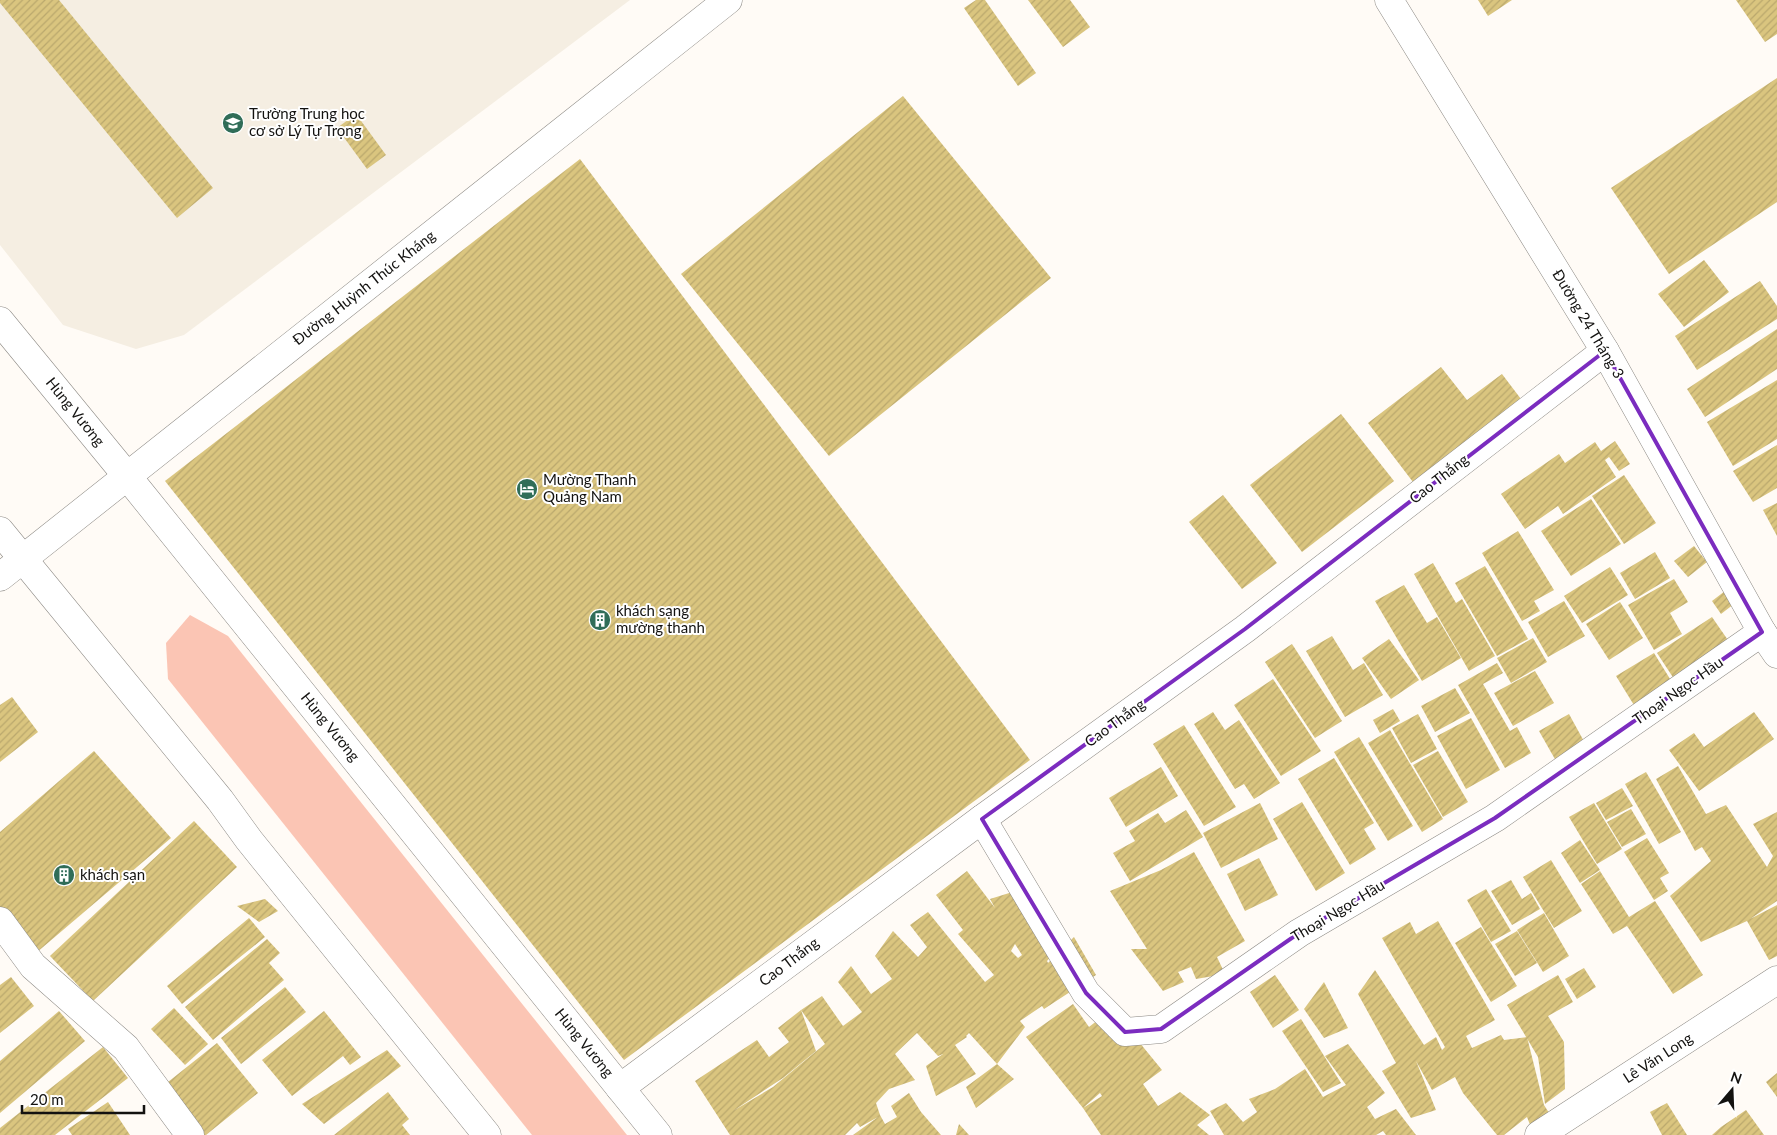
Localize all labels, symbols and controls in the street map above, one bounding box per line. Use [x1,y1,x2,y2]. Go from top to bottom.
place label: Trường Trung học cơ sở Lý Tự Trọng [249,104,365,139]
school or university icon: Trường Trung học cơ sở Lý Tự Trọng [221,111,245,135]
street label: Đường Huỳnh Thúc Kháng [289,226,438,348]
street label: Đường 24 Tháng 3 [1549,266,1629,381]
street label: Hùng Vương [43,373,109,450]
street label: Cao Thắng [1405,449,1472,507]
place label: Mường Thanh Quảng Nam [543,470,636,505]
hotel icon: Mường Thanh Quảng Nam [515,477,539,501]
place label: khách sạng mường thanh [616,601,705,636]
building icon: khách sạng mường thanh [588,608,612,632]
street label: Thoại Ngọc Hầu [1629,652,1726,728]
street label: Hùng Vương [298,688,364,765]
street label: Cao Thắng [1081,694,1148,750]
building icon: khách sạn [52,863,76,887]
place label: khách sạn [80,865,145,883]
street label: Thoại Ngọc Hầu [1287,875,1388,945]
street label: Cao Thắng [755,933,822,989]
street label: Hùng Vương [552,1004,618,1081]
street label: Lê Văn Long [1619,1028,1696,1086]
north arrow [1707,1065,1757,1115]
text: N [1729,1067,1744,1087]
scale bar [22,1082,145,1114]
text: 20 m [30,1090,64,1108]

